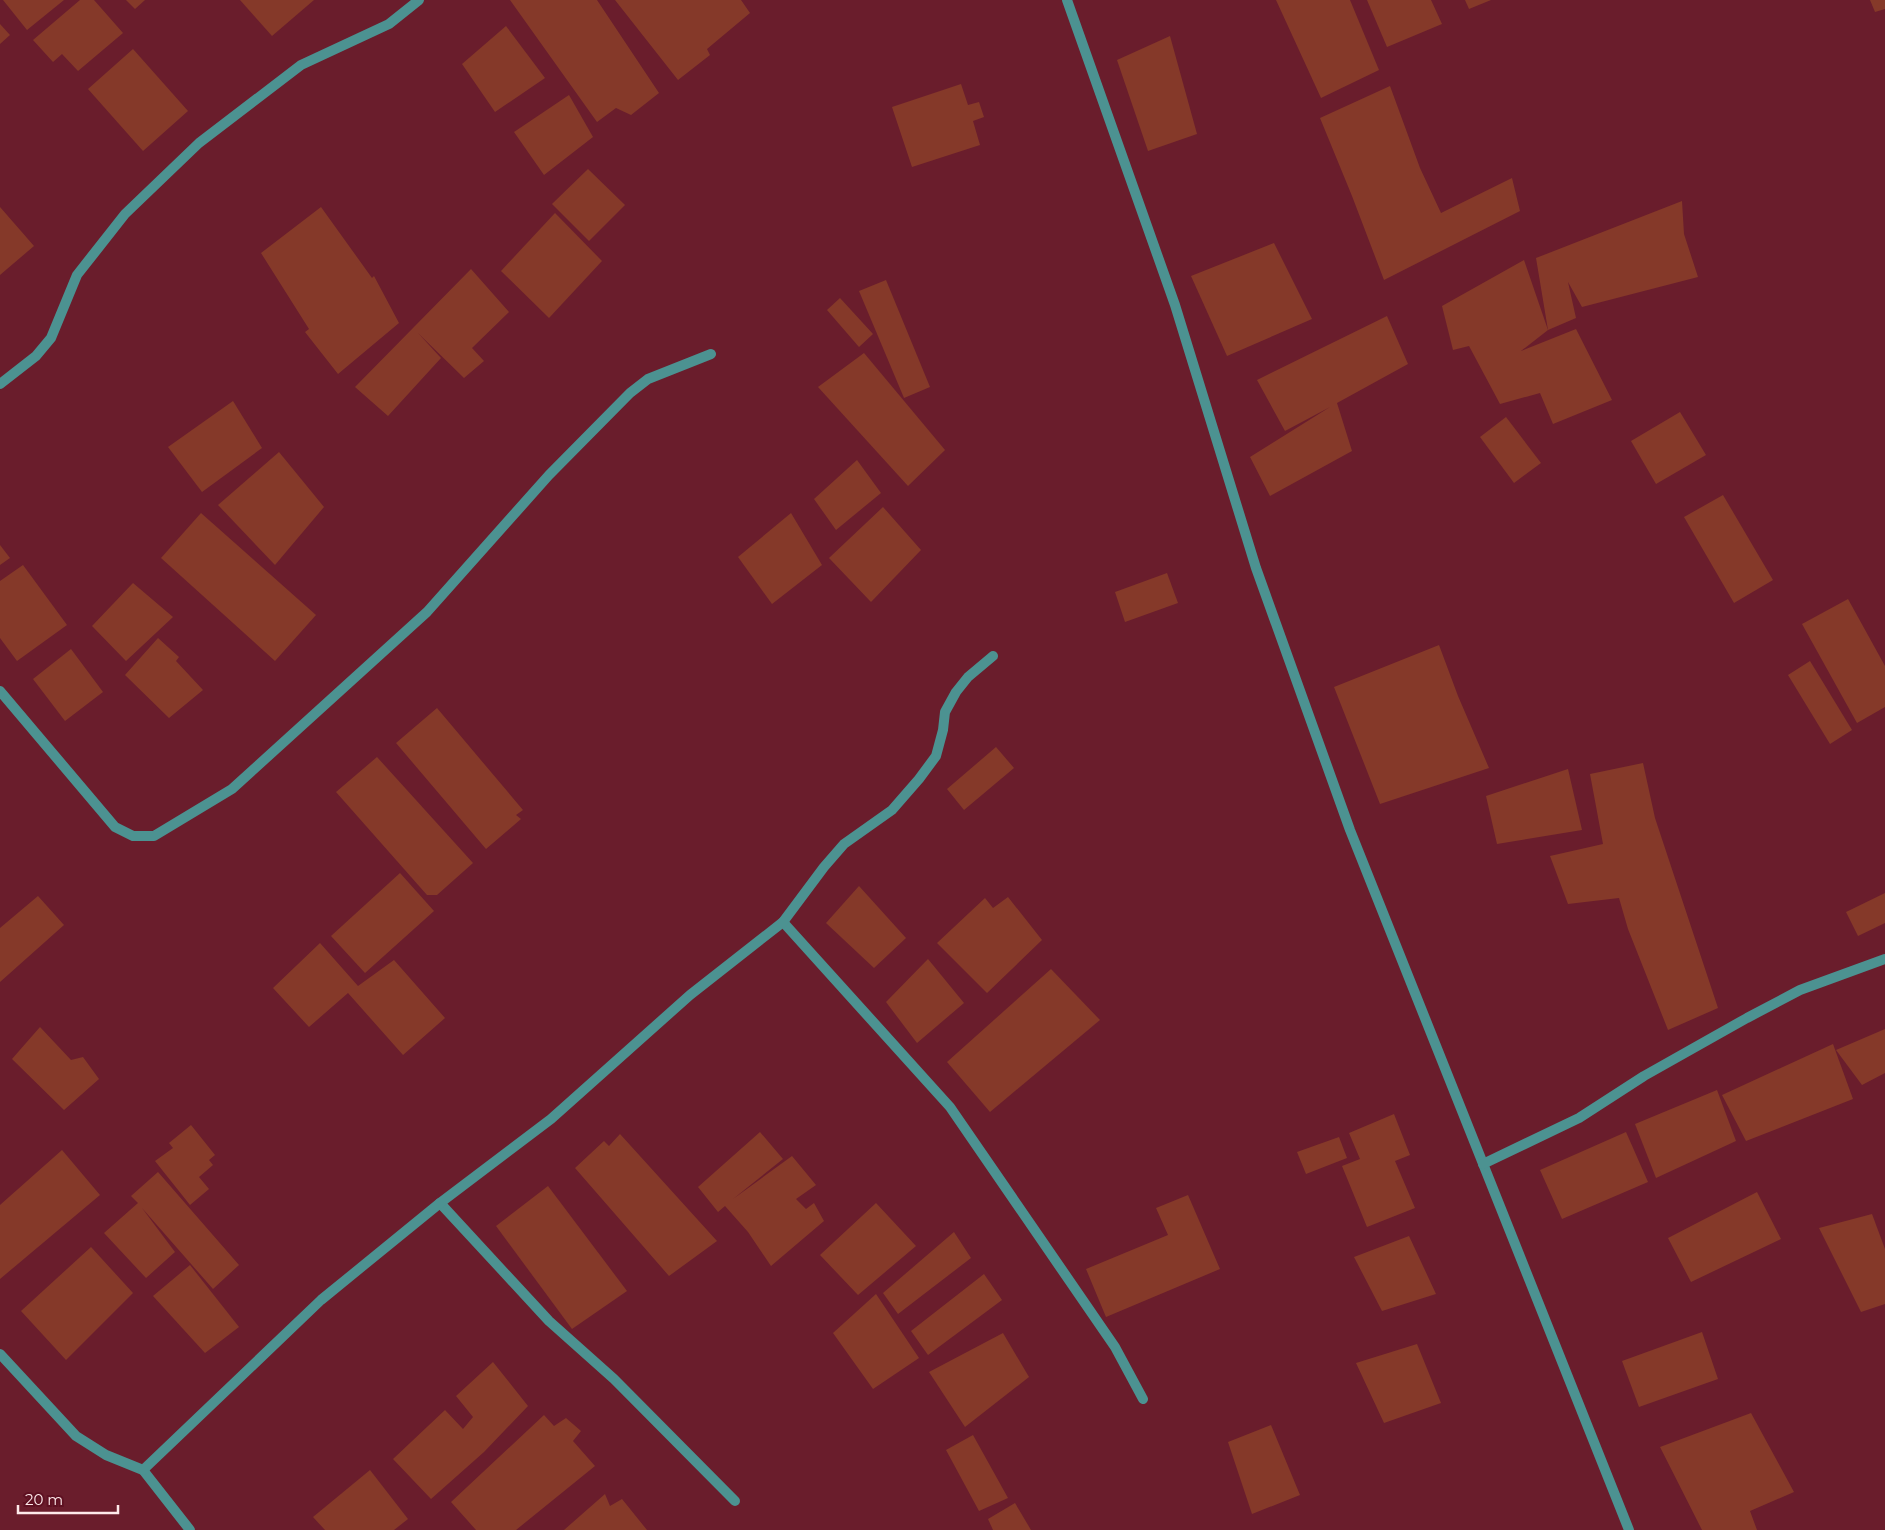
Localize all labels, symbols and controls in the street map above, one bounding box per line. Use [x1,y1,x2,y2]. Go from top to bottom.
scale bar [18,1482,118,1514]
text: 20 m [25,1490,63,1509]

